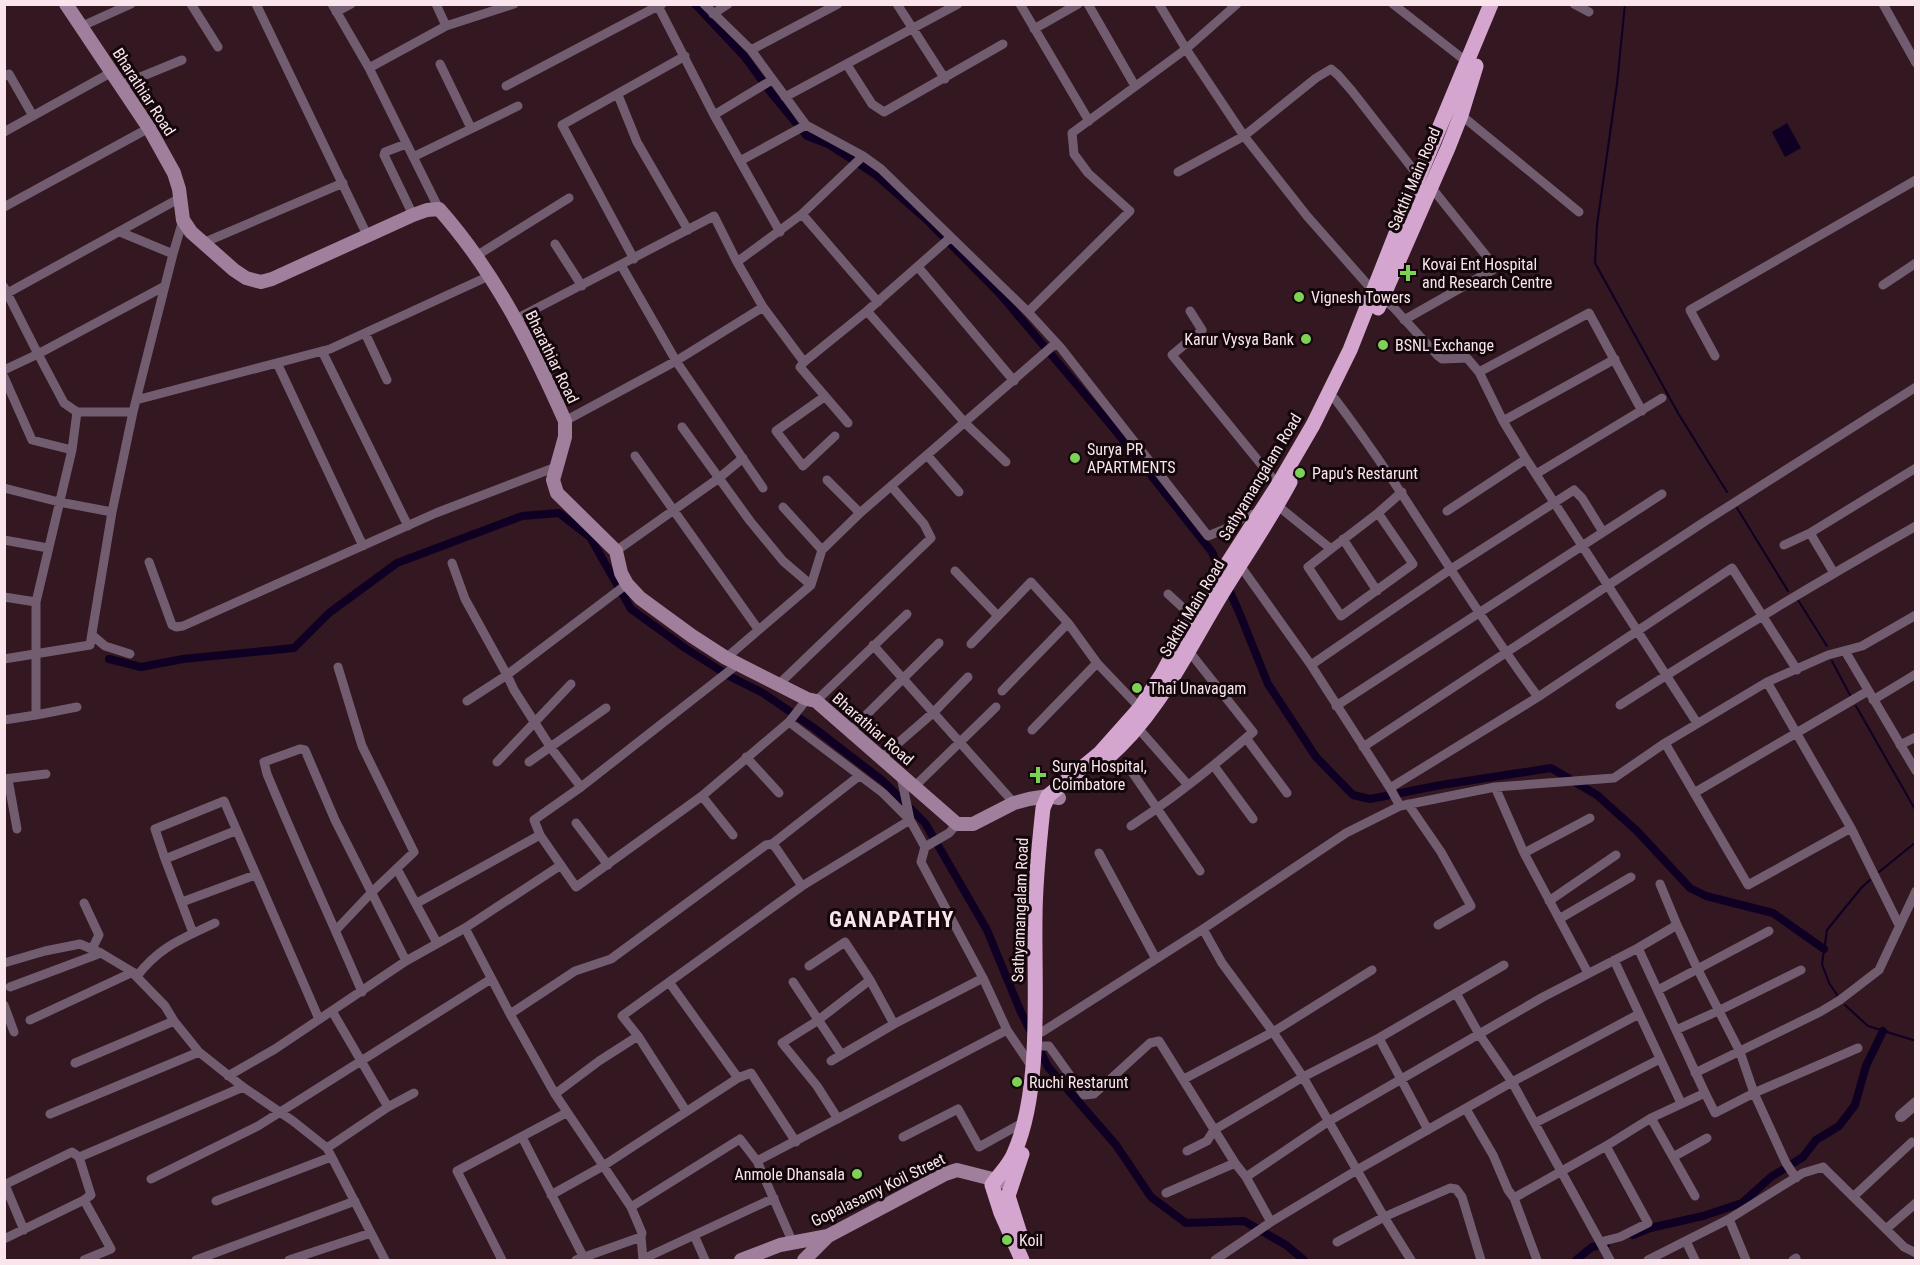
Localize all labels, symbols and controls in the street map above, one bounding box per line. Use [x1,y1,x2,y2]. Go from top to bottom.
street label: Bharathiar Road [109,45,179,139]
street label: Sakthi Main Road [1384,125,1444,233]
place label: Kovai Ent Hospital and Research Centre [1422,255,1552,292]
marker: Kovai Ent Hospital and Research Centre [1399,264,1417,282]
place label: Vignesh Towers [1311,288,1411,307]
marker: Vignesh Towers [1292,290,1306,304]
street label: Bharathiar Road [521,308,583,406]
place label: Karur Vysya Bank [1184,330,1295,349]
marker: Karur Vysya Bank [1299,332,1313,346]
place label: BSNL Exchange [1395,336,1494,355]
marker: BSNL Exchange [1376,338,1390,352]
street label: Sathyamangalam Road [1215,410,1305,544]
place label: Surya PR APARTMENTS [1087,440,1176,477]
marker: Surya PR APARTMENTS [1068,451,1082,465]
place label: Papu's Restarunt [1312,464,1418,483]
marker: Papu's Restarunt [1293,466,1307,480]
street label: Sakthi Main Road [1156,556,1228,660]
place label: Thai Unavagam [1149,679,1246,698]
marker: Thai Unavagam [1130,681,1144,695]
street label: Bharathiar Road [829,689,917,769]
place label: Surya Hospital, Coimbatore [1052,757,1147,794]
marker: Surya Hospital, Coimbatore [1029,766,1047,784]
street label: Sathyamangalam Road [1008,837,1032,983]
district label: GANAPATHY [829,907,955,932]
place label: Ruchi Restarunt [1029,1073,1129,1092]
marker: Ruchi Restarunt [1010,1075,1024,1089]
street label: Gopalasamy Koil Street [808,1149,948,1231]
place label: Anmole Dhansala [735,1165,845,1184]
marker: Anmole Dhansala [850,1167,864,1181]
place label: Koil [1019,1231,1043,1250]
marker: Koil [1000,1233,1014,1247]

